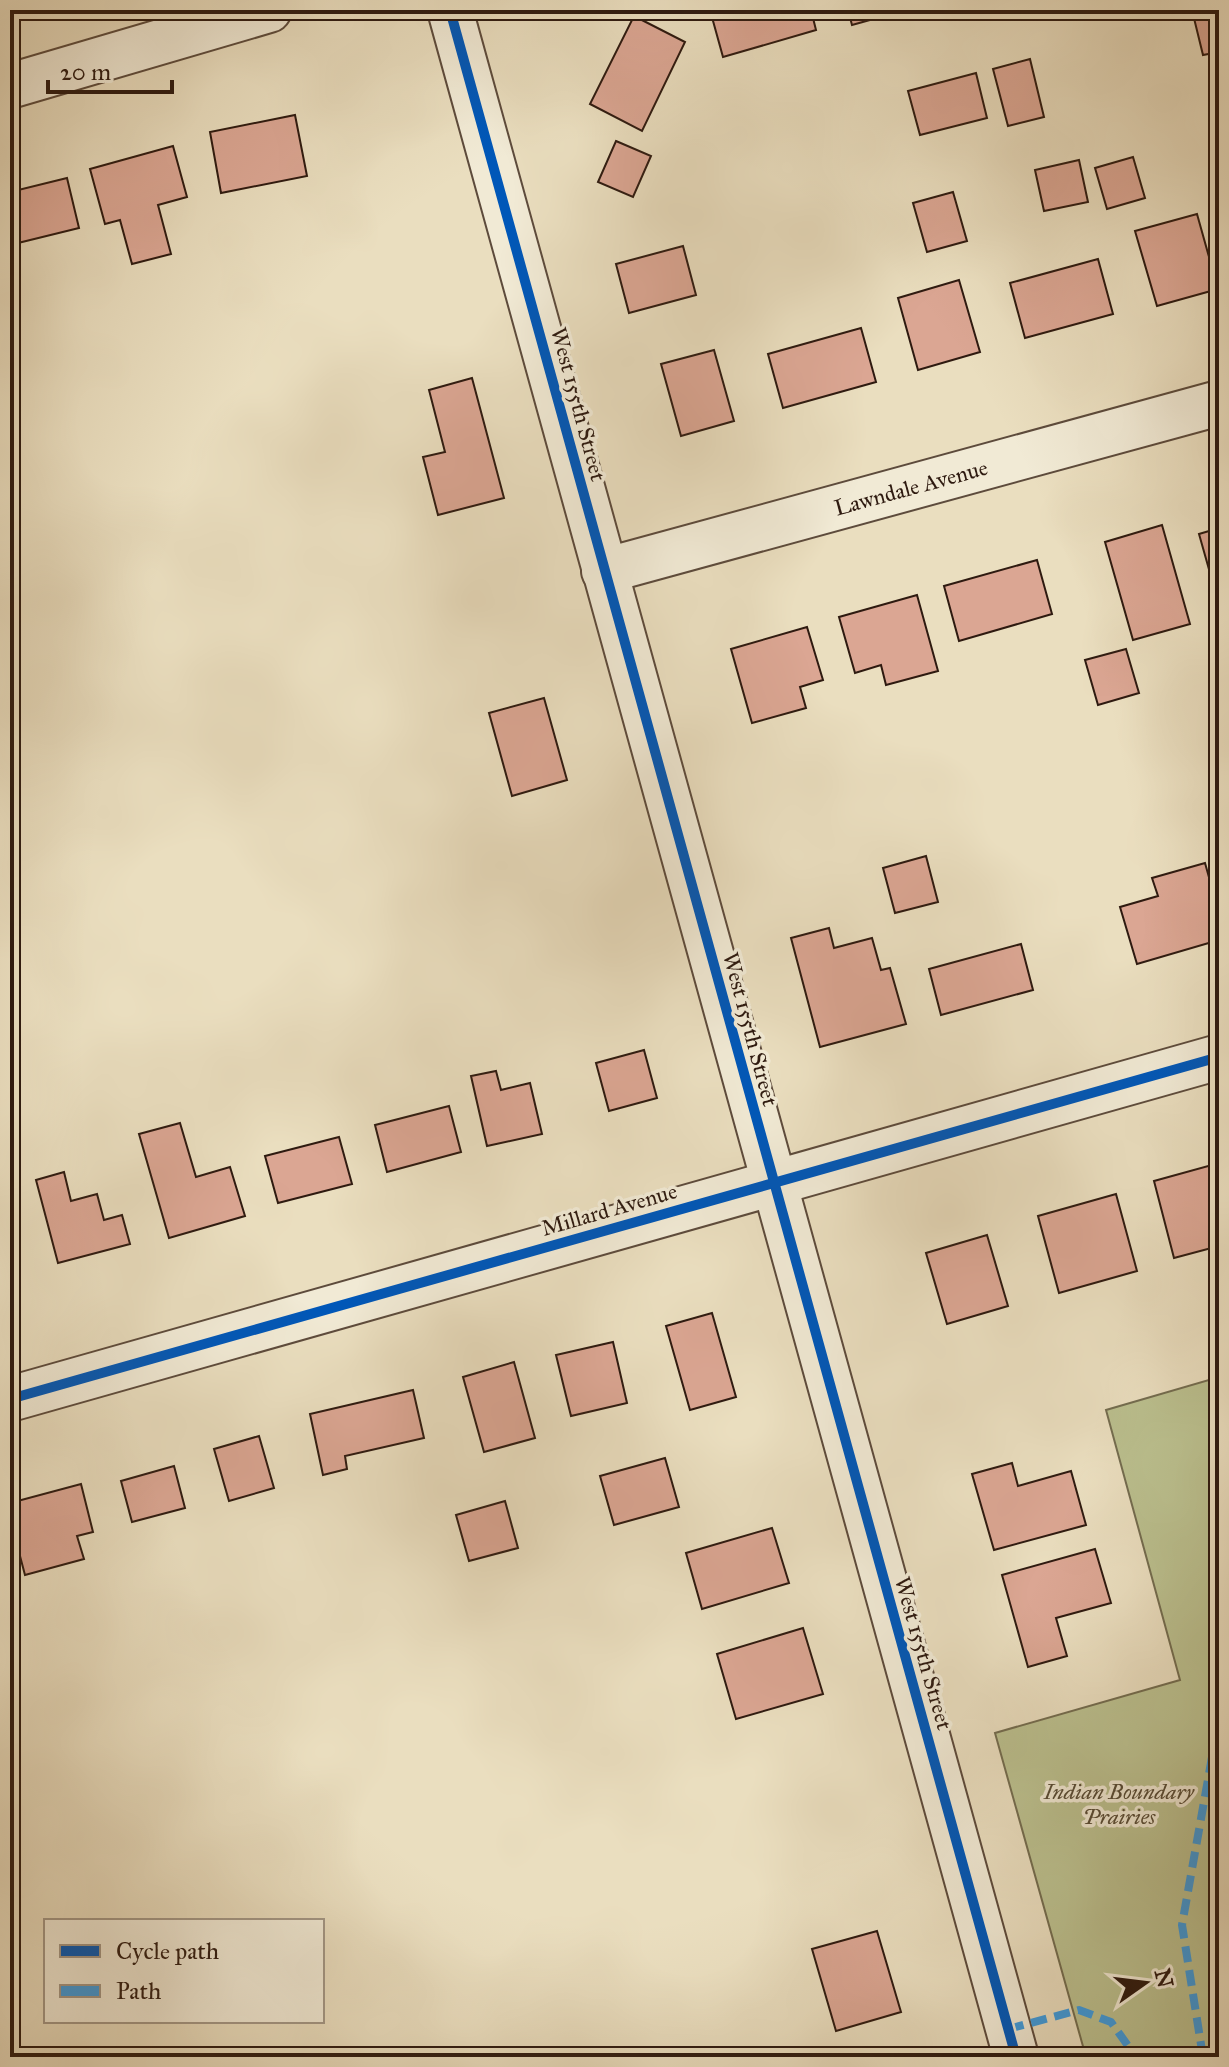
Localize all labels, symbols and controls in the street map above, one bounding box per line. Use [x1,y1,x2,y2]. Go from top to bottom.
scale bar [48,44,172,94]
text: 20 m [60,57,111,87]
street label: West 155th Street [545,324,612,484]
street label: Lawndale Avenue [831,454,991,522]
street label: West 155th Street [717,949,784,1109]
street label: Millard Avenue [538,1177,680,1242]
street label: West 155th Street [889,1573,958,1733]
park label: Indian Boundary Prairies [1043,1778,1195,1830]
legend [44,1919,324,2023]
text: Cycle path [116,1936,219,1966]
north arrow [1105,1943,1185,2023]
text: N [1149,1966,1179,1991]
text: Path [116,1976,161,2006]

